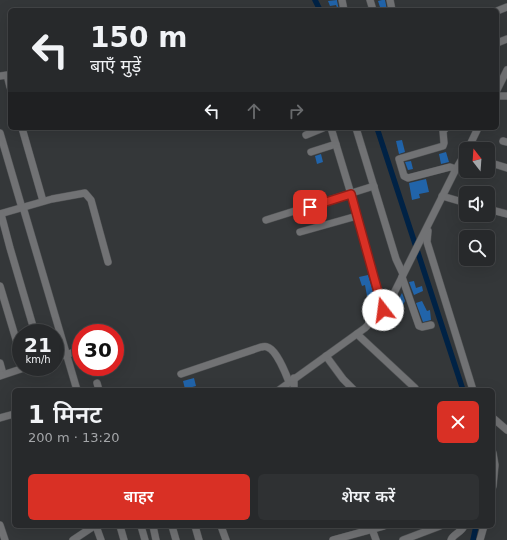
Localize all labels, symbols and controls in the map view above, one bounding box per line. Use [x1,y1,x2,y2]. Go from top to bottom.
text: 150 m [90,21,187,54]
icon: left [24,24,76,76]
text: बाएँ मुड़ें [90,55,141,76]
icon: left [201,100,223,122]
icon: ahead [243,100,265,122]
icon: right [285,100,307,122]
north arrow [459,142,495,178]
map controls [459,142,495,266]
button: sound [459,186,495,222]
pin [293,190,327,224]
icon: arrive [299,196,321,218]
button: search [459,230,495,266]
position arrow [362,289,404,331]
speed limit sign: 30 [72,324,124,376]
text: 21 [24,333,52,357]
text: km/h [25,354,51,365]
text: 1 मिनट [28,401,102,429]
button: close [437,401,479,443]
text: 200 m · 13:20 [28,430,119,445]
button: बाहर [28,474,250,520]
button: शेयर करें [258,474,479,520]

